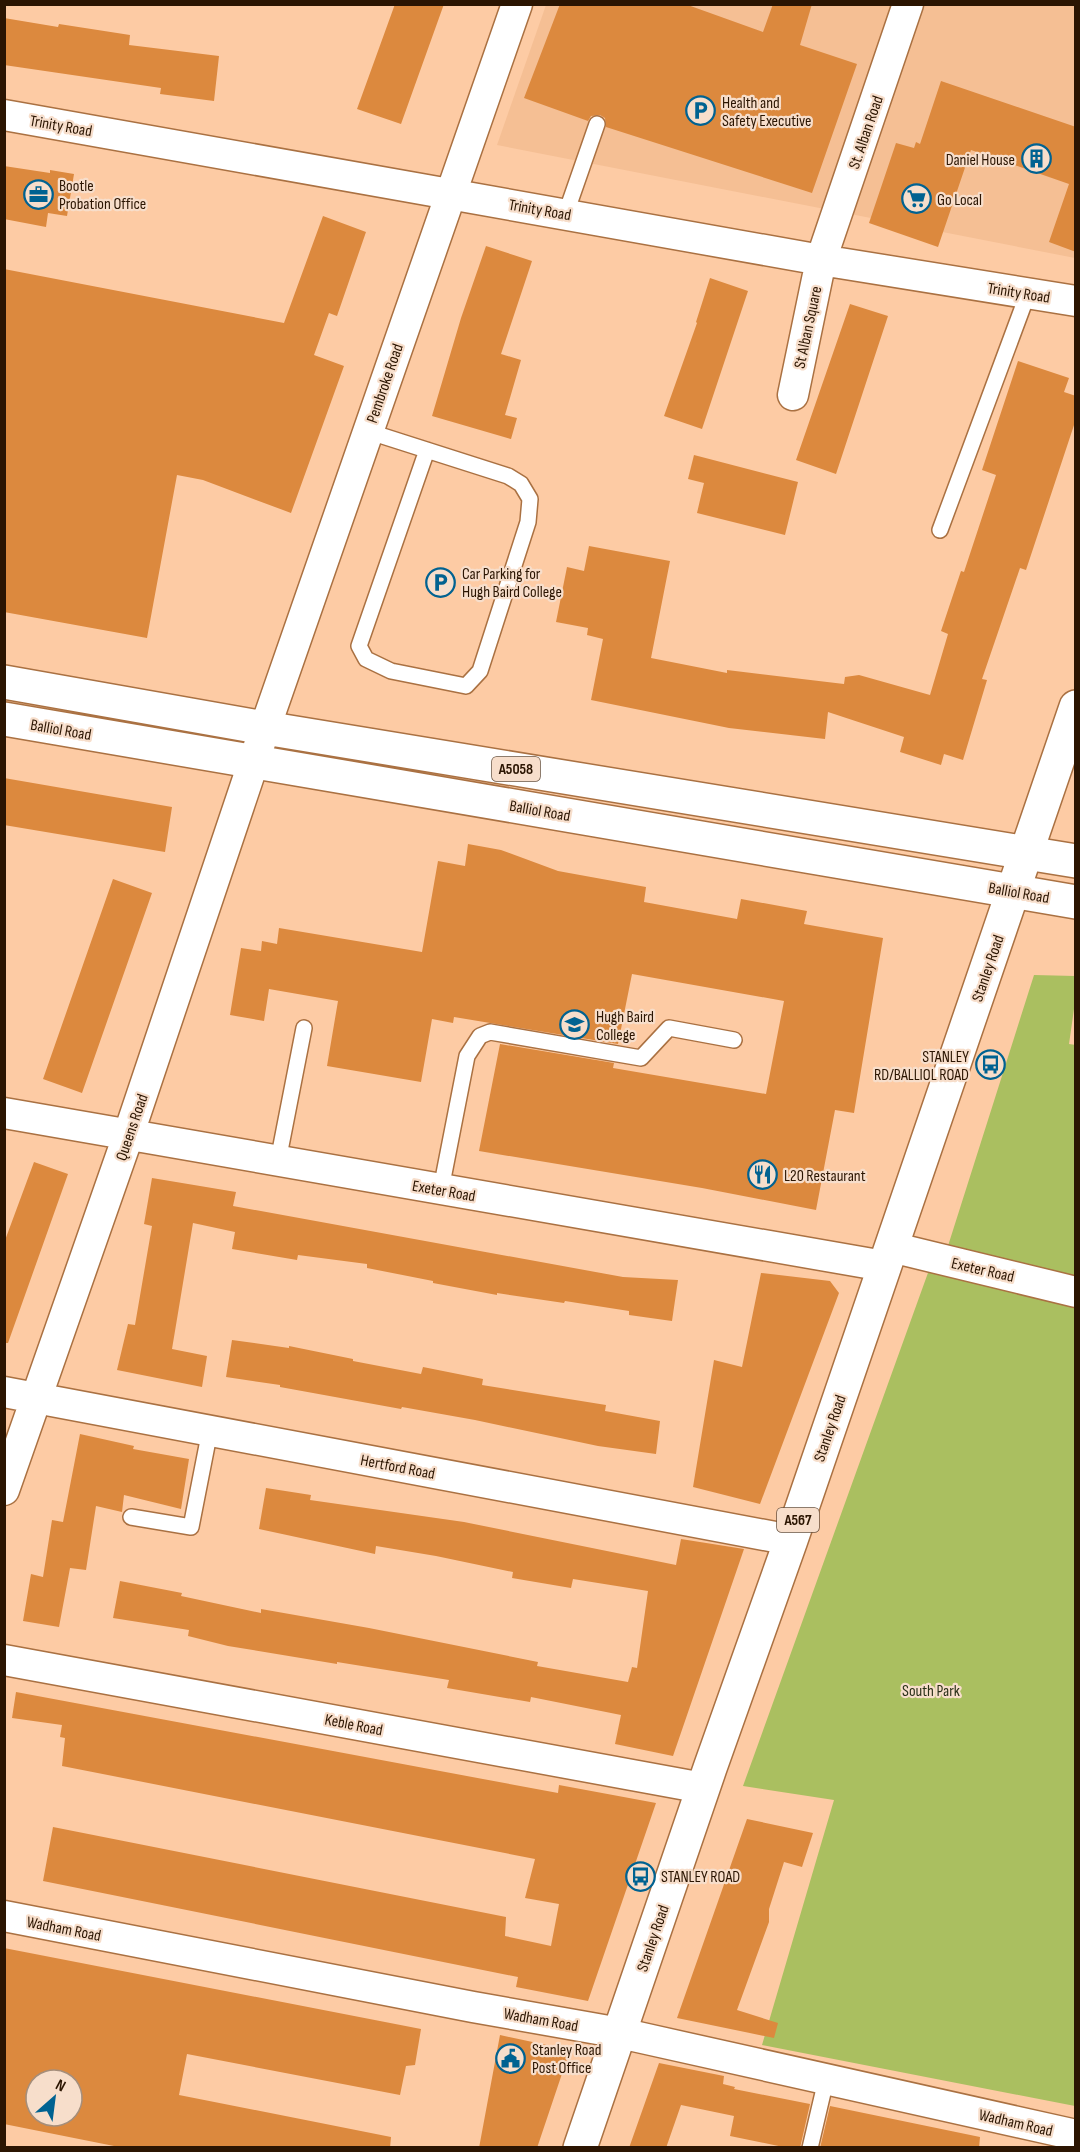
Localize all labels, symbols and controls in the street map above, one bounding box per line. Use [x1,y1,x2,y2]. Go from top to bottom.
street label: St. Alban Road [845,93,888,172]
place label: Health and Safety Executive [722,94,812,131]
parking icon: Health and Safety Executive [685,95,717,127]
street label: Trinity Road [28,112,93,141]
building icon: Daniel House [1020,143,1052,175]
place label: Daniel House [946,151,1015,170]
place label: Bootle Probation Office [59,177,146,214]
office icon: Bootle Probation Office [22,178,54,210]
supermarket icon: Go Local [900,183,932,215]
place label: Go Local [937,191,982,210]
street label: Trinity Road [507,196,572,225]
street label: Trinity Road [986,279,1051,308]
street label: St Alban Square [790,284,826,370]
street label: Pembroke Road [363,341,408,426]
place label: Car Parking for Hugh Baird College [462,565,562,602]
parking icon: Car Parking for Hugh Baird College [425,566,457,598]
street label: Balliol Road [29,716,93,745]
road number: A5058 [492,757,540,781]
street label: Balliol Road [508,797,572,826]
street label: Balliol Road [987,879,1051,908]
street label: Stanley Road [968,933,1009,1004]
place label: Hugh Baird College [596,1008,654,1045]
school or university icon: Hugh Baird College [559,1009,591,1041]
place label: STANLEY RD/BALLIOL ROAD [874,1048,969,1085]
bus stop icon: STANLEY RD/BALLIOL ROAD [974,1049,1006,1081]
street label: Queens Road [112,1092,153,1163]
restaurant icon: L20 Restaurant [747,1159,779,1191]
place label: L20 Restaurant [784,1167,866,1186]
street label: Exeter Road [411,1177,477,1206]
street label: Exeter Road [949,1254,1016,1287]
street label: Stanley Road [810,1393,851,1464]
street label: Hertford Road [359,1451,437,1484]
road number: A567 [777,1508,819,1532]
park label: South Park [902,1682,960,1701]
street label: Keble Road [323,1711,384,1740]
bus stop icon: STANLEY ROAD [624,1860,656,1892]
place label: STANLEY ROAD [661,1868,740,1887]
street label: Stanley Road [633,1903,674,1974]
street label: Wadham Road [25,1913,102,1946]
street label: Wadham Road [502,2005,579,2036]
place label: Stanley Road Post Office [532,2041,601,2078]
public building icon: Stanley Road Post Office [495,2042,527,2074]
north arrow [24,2068,84,2128]
text: N [52,2076,69,2096]
street label: Wadham Road [977,2106,1054,2141]

